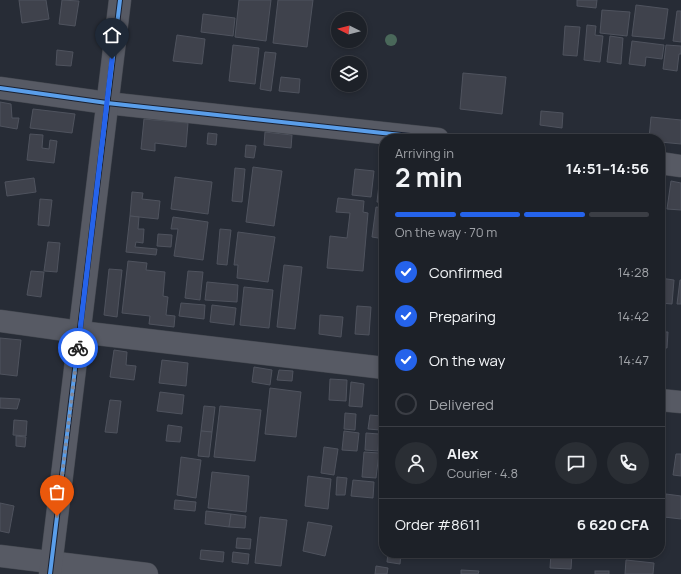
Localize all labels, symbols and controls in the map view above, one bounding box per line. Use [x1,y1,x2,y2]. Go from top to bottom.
north arrow [331,12,367,48]
map controls [331,12,367,92]
pin [95,18,129,59]
icon: home [101,24,123,46]
button: layers [331,56,367,92]
text: Arriving in [395,144,454,162]
text: 14:51–14:56 [566,158,649,179]
text: 2 min [395,159,463,195]
text: On the way · 70 m [395,223,497,241]
icon: check [395,261,417,283]
text: Confirmed [429,262,502,283]
text: 14:28 [617,263,649,281]
icon: check [395,305,417,327]
text: Preparing [429,306,496,327]
text: 14:42 [617,307,649,325]
courier [58,328,98,368]
icon: bike [67,337,89,359]
icon: check [395,349,417,371]
text: On the way [429,350,505,371]
text: 14:47 [618,351,649,369]
text: Delivered [429,394,494,415]
button: person [395,442,437,484]
button: chat [555,442,597,484]
button: phone [607,442,649,484]
text: Alex [447,443,478,464]
text: Courier · 4.8 [447,464,518,482]
pin [40,475,74,516]
icon: bag [46,481,68,503]
text: Order #8611 [395,514,480,535]
text: 6 620 CFA [577,514,649,535]

